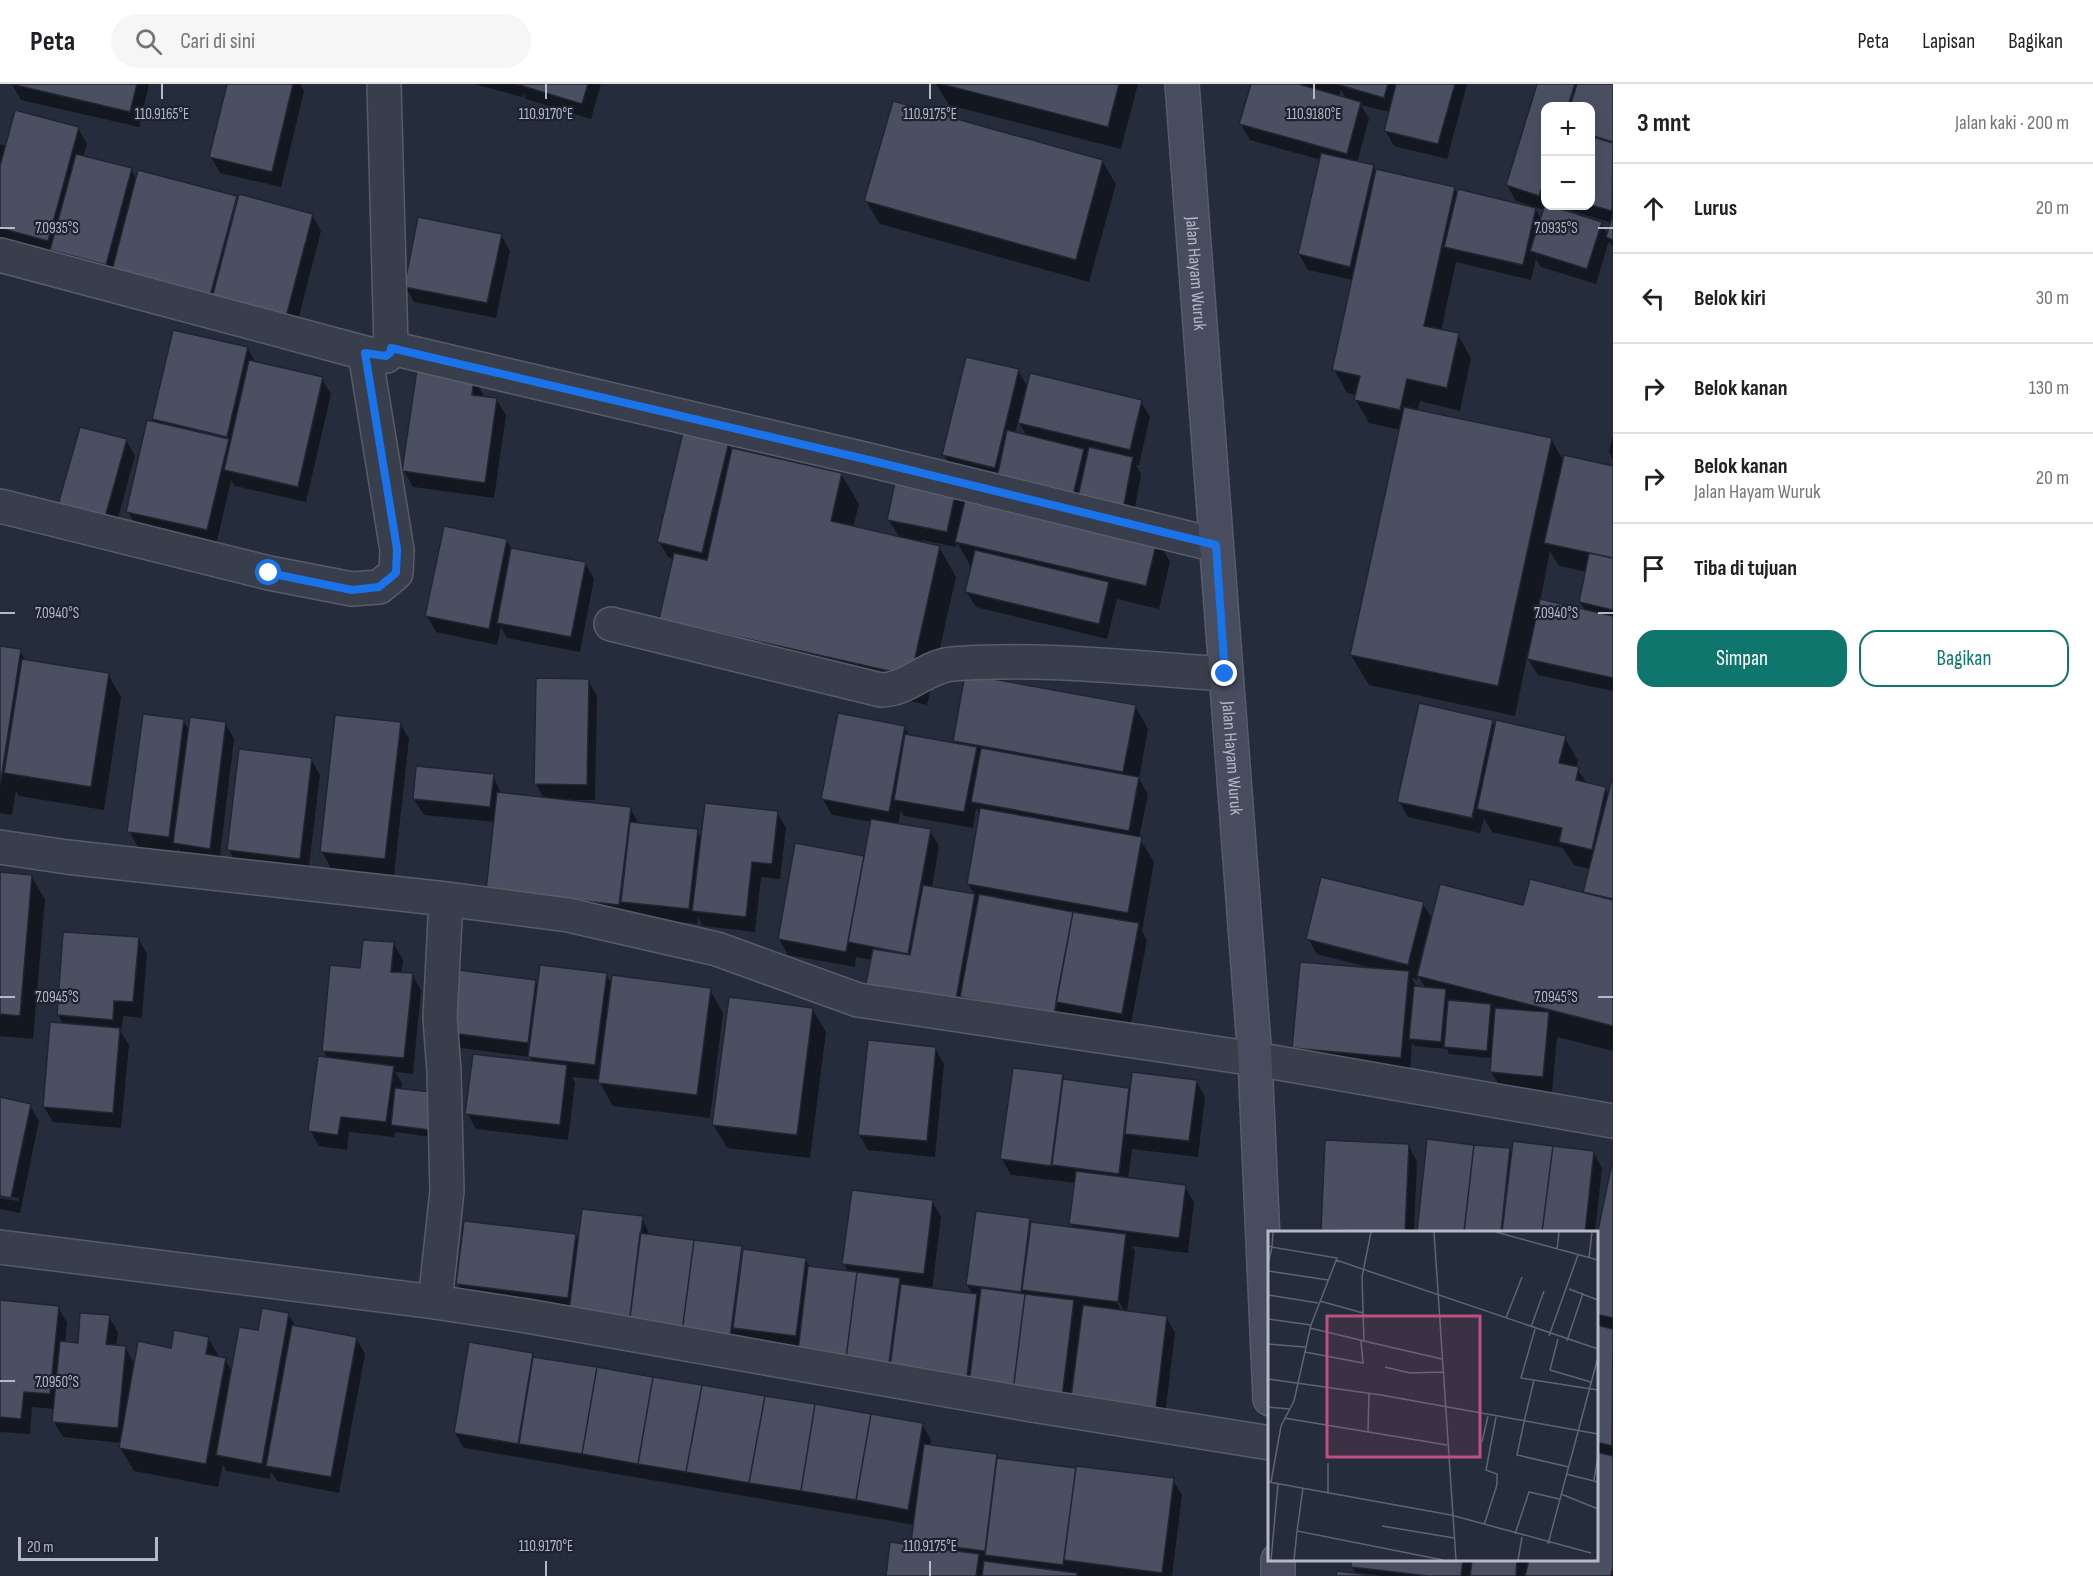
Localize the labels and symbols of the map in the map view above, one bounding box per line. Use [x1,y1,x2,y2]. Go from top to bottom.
text: 110.9165°E [135,105,189,124]
text: 110.9170°E [519,105,573,124]
text: 110.9175°E [903,105,957,124]
text: 110.9180°E [1286,105,1342,124]
street label: Jalan Hayam Wuruk [1181,215,1211,331]
text: 7.0935°S [35,219,79,238]
text: 7.0935°S [1534,219,1578,238]
route start [255,559,281,585]
text: 7.0940°S [35,604,79,623]
text: 7.0940°S [1534,604,1578,623]
route end [1211,660,1237,686]
street label: Jalan Hayam Wuruk [1218,699,1247,816]
text: 7.0945°S [35,988,79,1007]
text: 7.0945°S [1534,988,1578,1007]
inset map [1268,1231,1598,1561]
text: 7.0950°S [35,1373,79,1392]
scale bar [18,1534,158,1562]
text: 110.9170°E [519,1537,573,1556]
text: 110.9175°E [903,1537,957,1556]

